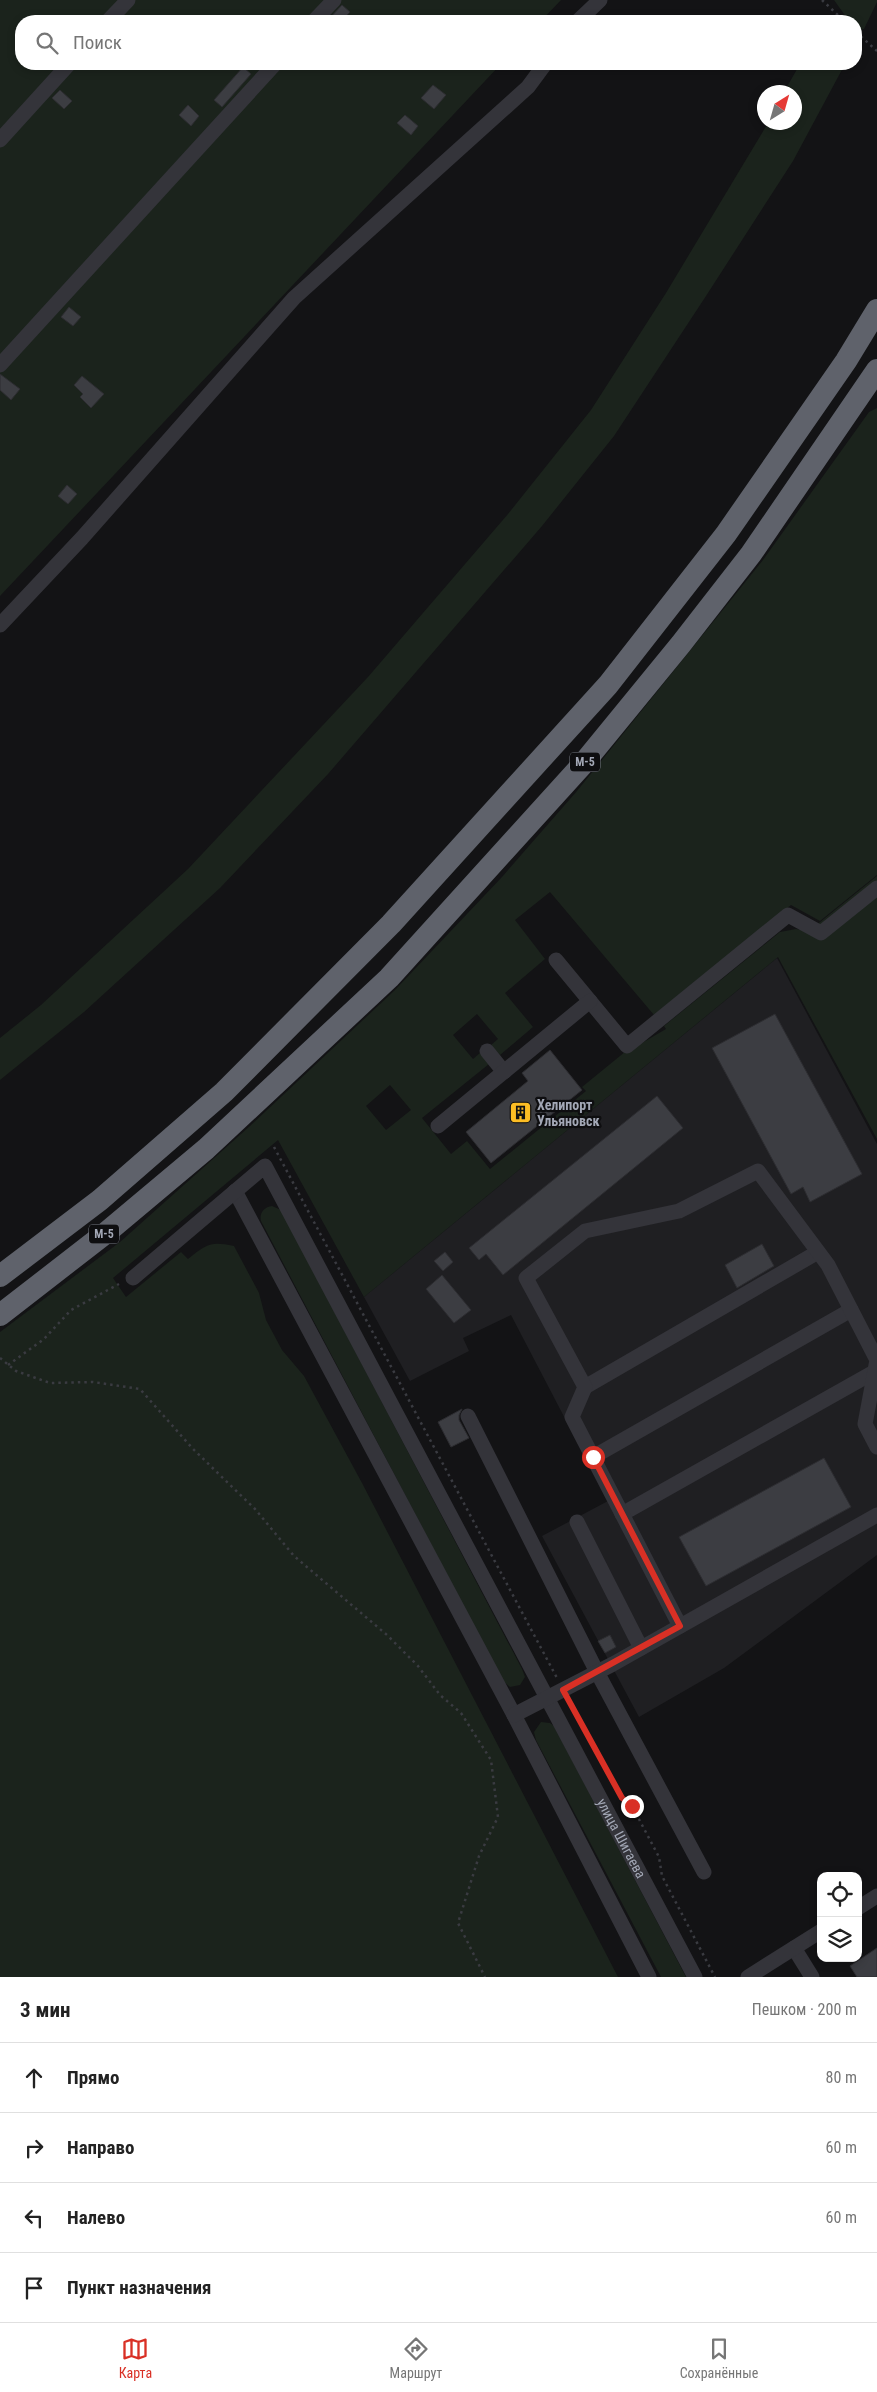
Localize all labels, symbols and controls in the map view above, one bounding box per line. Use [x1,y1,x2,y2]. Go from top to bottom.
search box [15,15,862,70]
icon: search [33,29,61,57]
text: Поиск [73,31,122,54]
north arrow [757,85,802,130]
road number: М-5 [570,752,600,772]
place label: Хелипорт Ульяновск [537,1097,599,1129]
building icon: Хелипорт Ульяновск [509,1101,533,1125]
road number: М-5 [89,1224,119,1244]
route start [582,1446,605,1469]
route end [621,1795,644,1818]
street label: улица Шигаева [594,1796,649,1881]
map controls [817,1872,862,1962]
button: locate [817,1872,862,1917]
button: layers [817,1917,862,1962]
text: 3 мин [20,1998,70,2022]
text: Пешком · 200 m [752,2000,857,2019]
icon: ahead [20,2064,48,2092]
text: Прямо [67,2066,120,2089]
text: 80 m [825,2068,857,2087]
icon: right [20,2134,48,2162]
text: Направо [67,2136,134,2159]
text: 60 m [825,2138,857,2157]
icon: left [20,2204,48,2232]
text: Налево [67,2206,125,2229]
text: 60 m [825,2208,857,2227]
icon: arrive [20,2274,48,2302]
text: Пункт назначения [67,2276,211,2299]
tab: Карта [119,2335,152,2381]
tab: Маршрут [390,2335,442,2381]
tab: Сохранённые [680,2335,758,2381]

